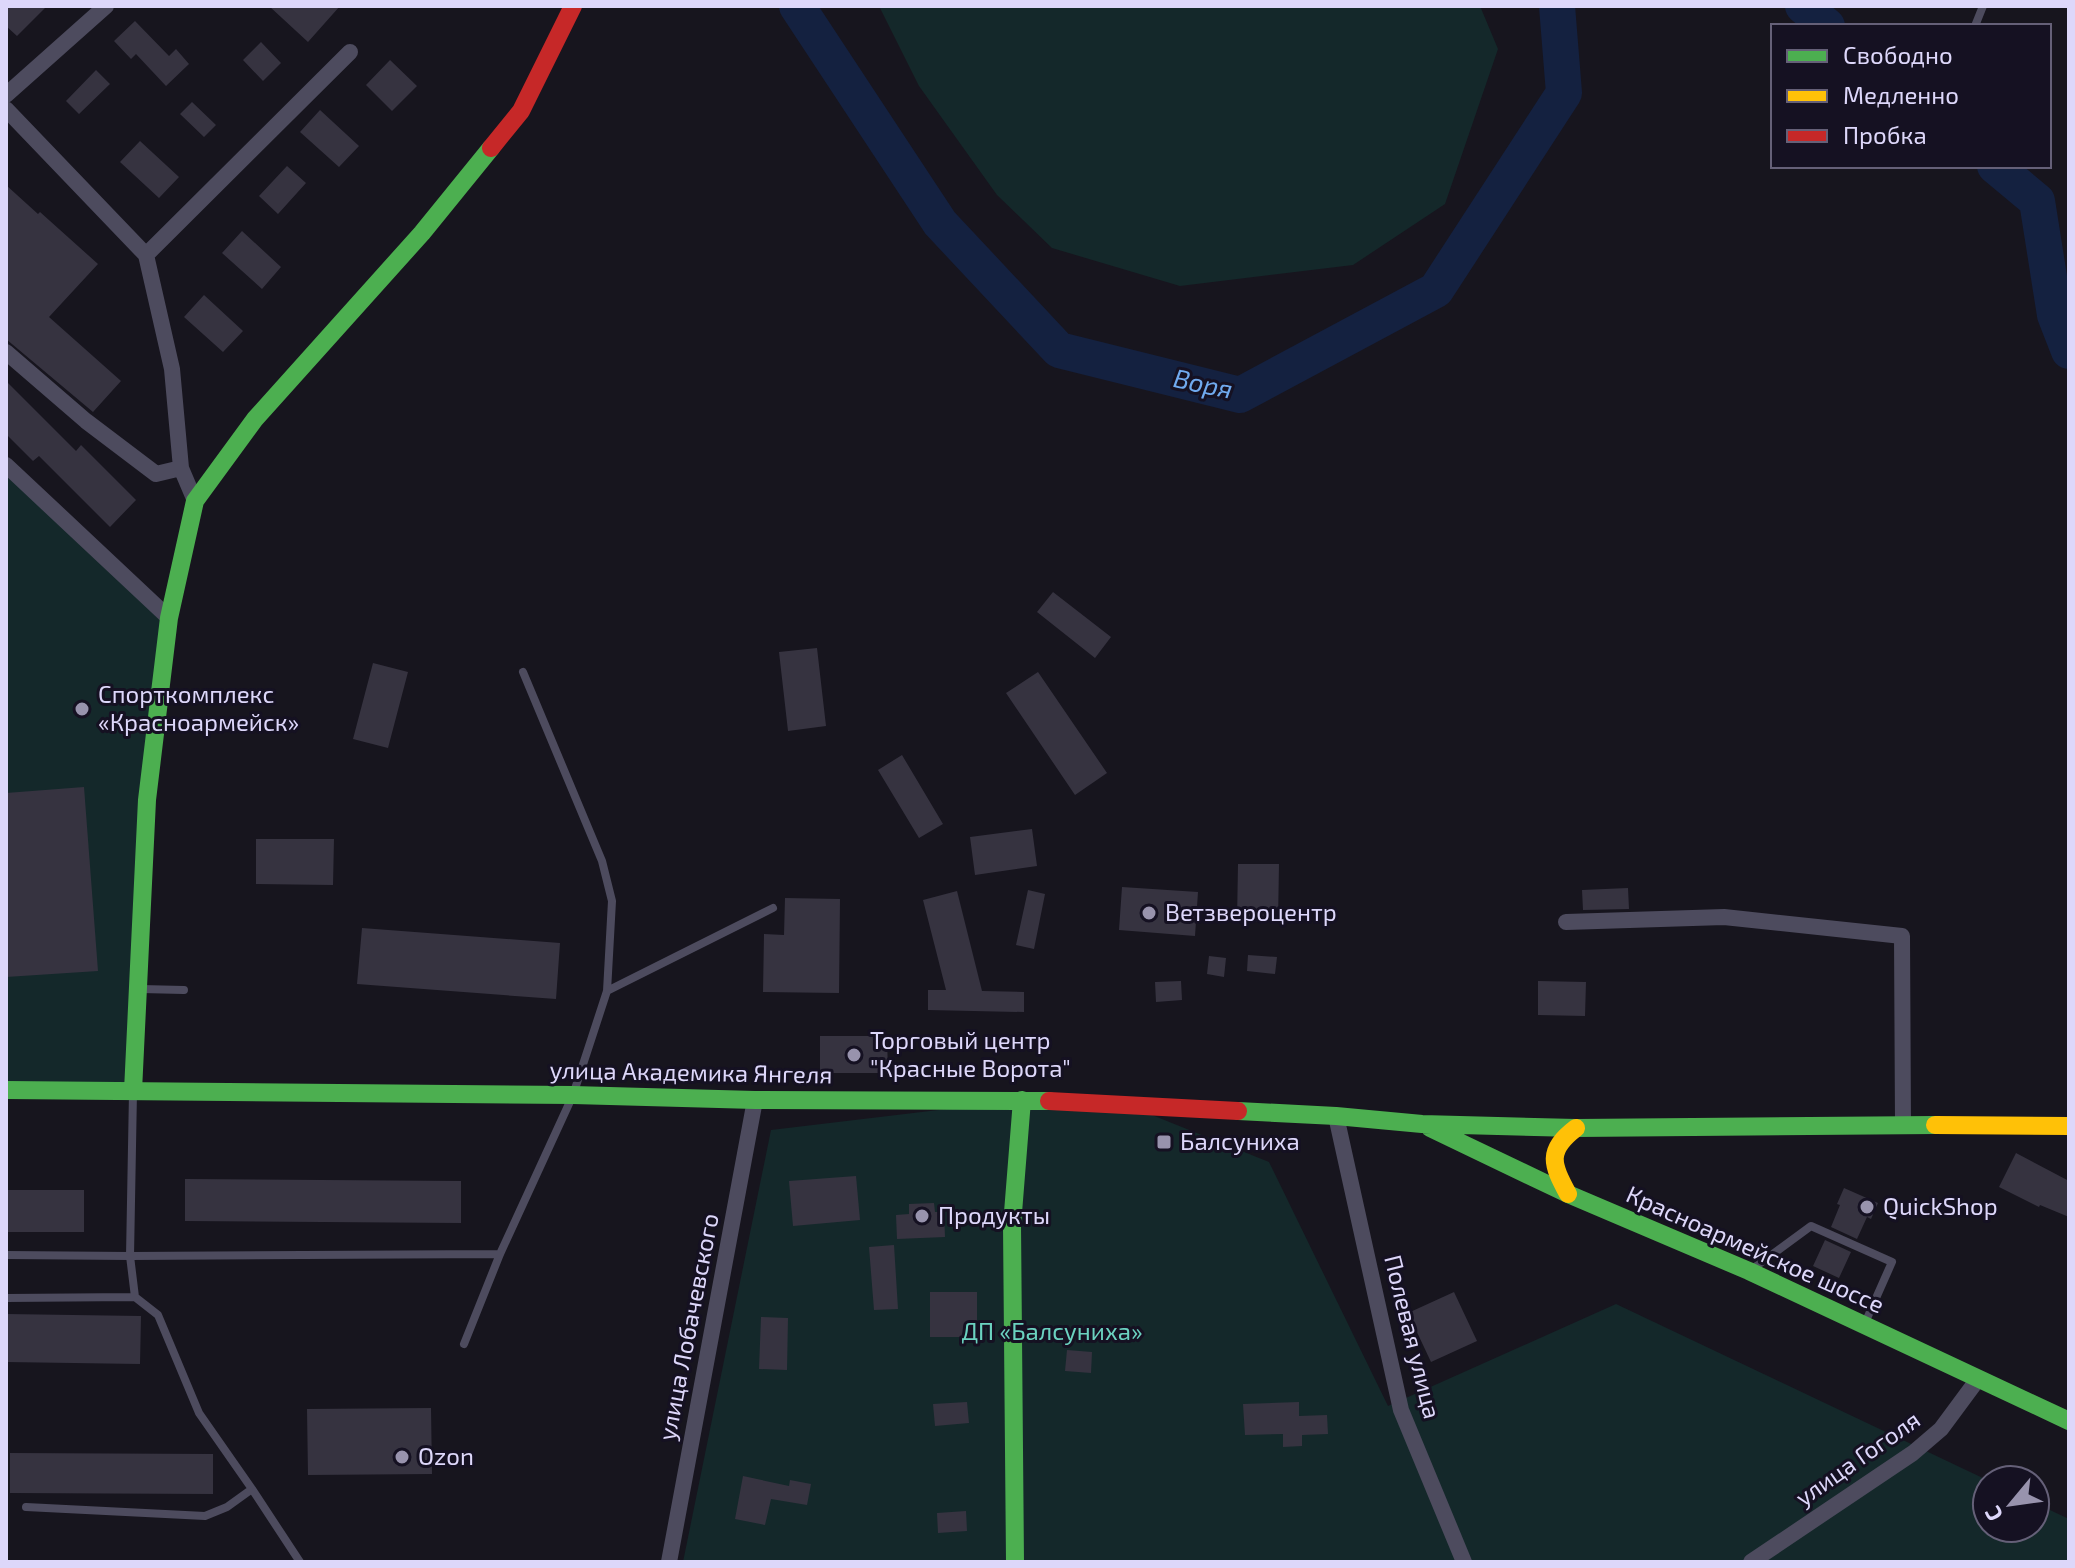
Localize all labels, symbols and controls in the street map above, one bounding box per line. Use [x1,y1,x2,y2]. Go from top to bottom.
legend [1771,24,2051,168]
text: Свободно [1843,40,1953,69]
text: Медленно [1843,80,1959,109]
text: Пробка [1843,120,1927,149]
water label: Воря [1171,361,1236,404]
place label: Спорткомплекс «Красноармейск» [98,679,299,736]
marker: Спорткомплекс «Красноармейск» [73,700,91,718]
place label: Ветзвероцентр [1165,897,1337,926]
marker: Ветзвероцентр [1140,904,1158,922]
place label: Торговый центр "Красные Ворота" [870,1025,1071,1082]
marker: Торговый центр "Красные Ворота" [845,1046,863,1064]
street label: улица Академика Янгеля [549,1055,833,1089]
place label: Балсуниха [1180,1126,1300,1156]
marker: Балсуниха [1155,1133,1173,1151]
street label: Красноармейское шоссе [1622,1179,1889,1319]
place label: QuickShop [1883,1191,1998,1220]
marker: QuickShop [1858,1198,1876,1216]
place label: Продукты [938,1200,1050,1230]
marker: Продукты [913,1207,931,1225]
street label: улица Лобачевского [651,1211,725,1443]
street label: Полевая улица [1378,1252,1448,1422]
park label: ДП «Балсуниха» [961,1316,1143,1346]
street label: улица Гоголя [1789,1404,1926,1512]
place label: Ozon [418,1441,474,1470]
marker: Ozon [393,1448,411,1466]
north arrow [1971,1464,2051,1544]
text: С [1978,1502,2007,1526]

